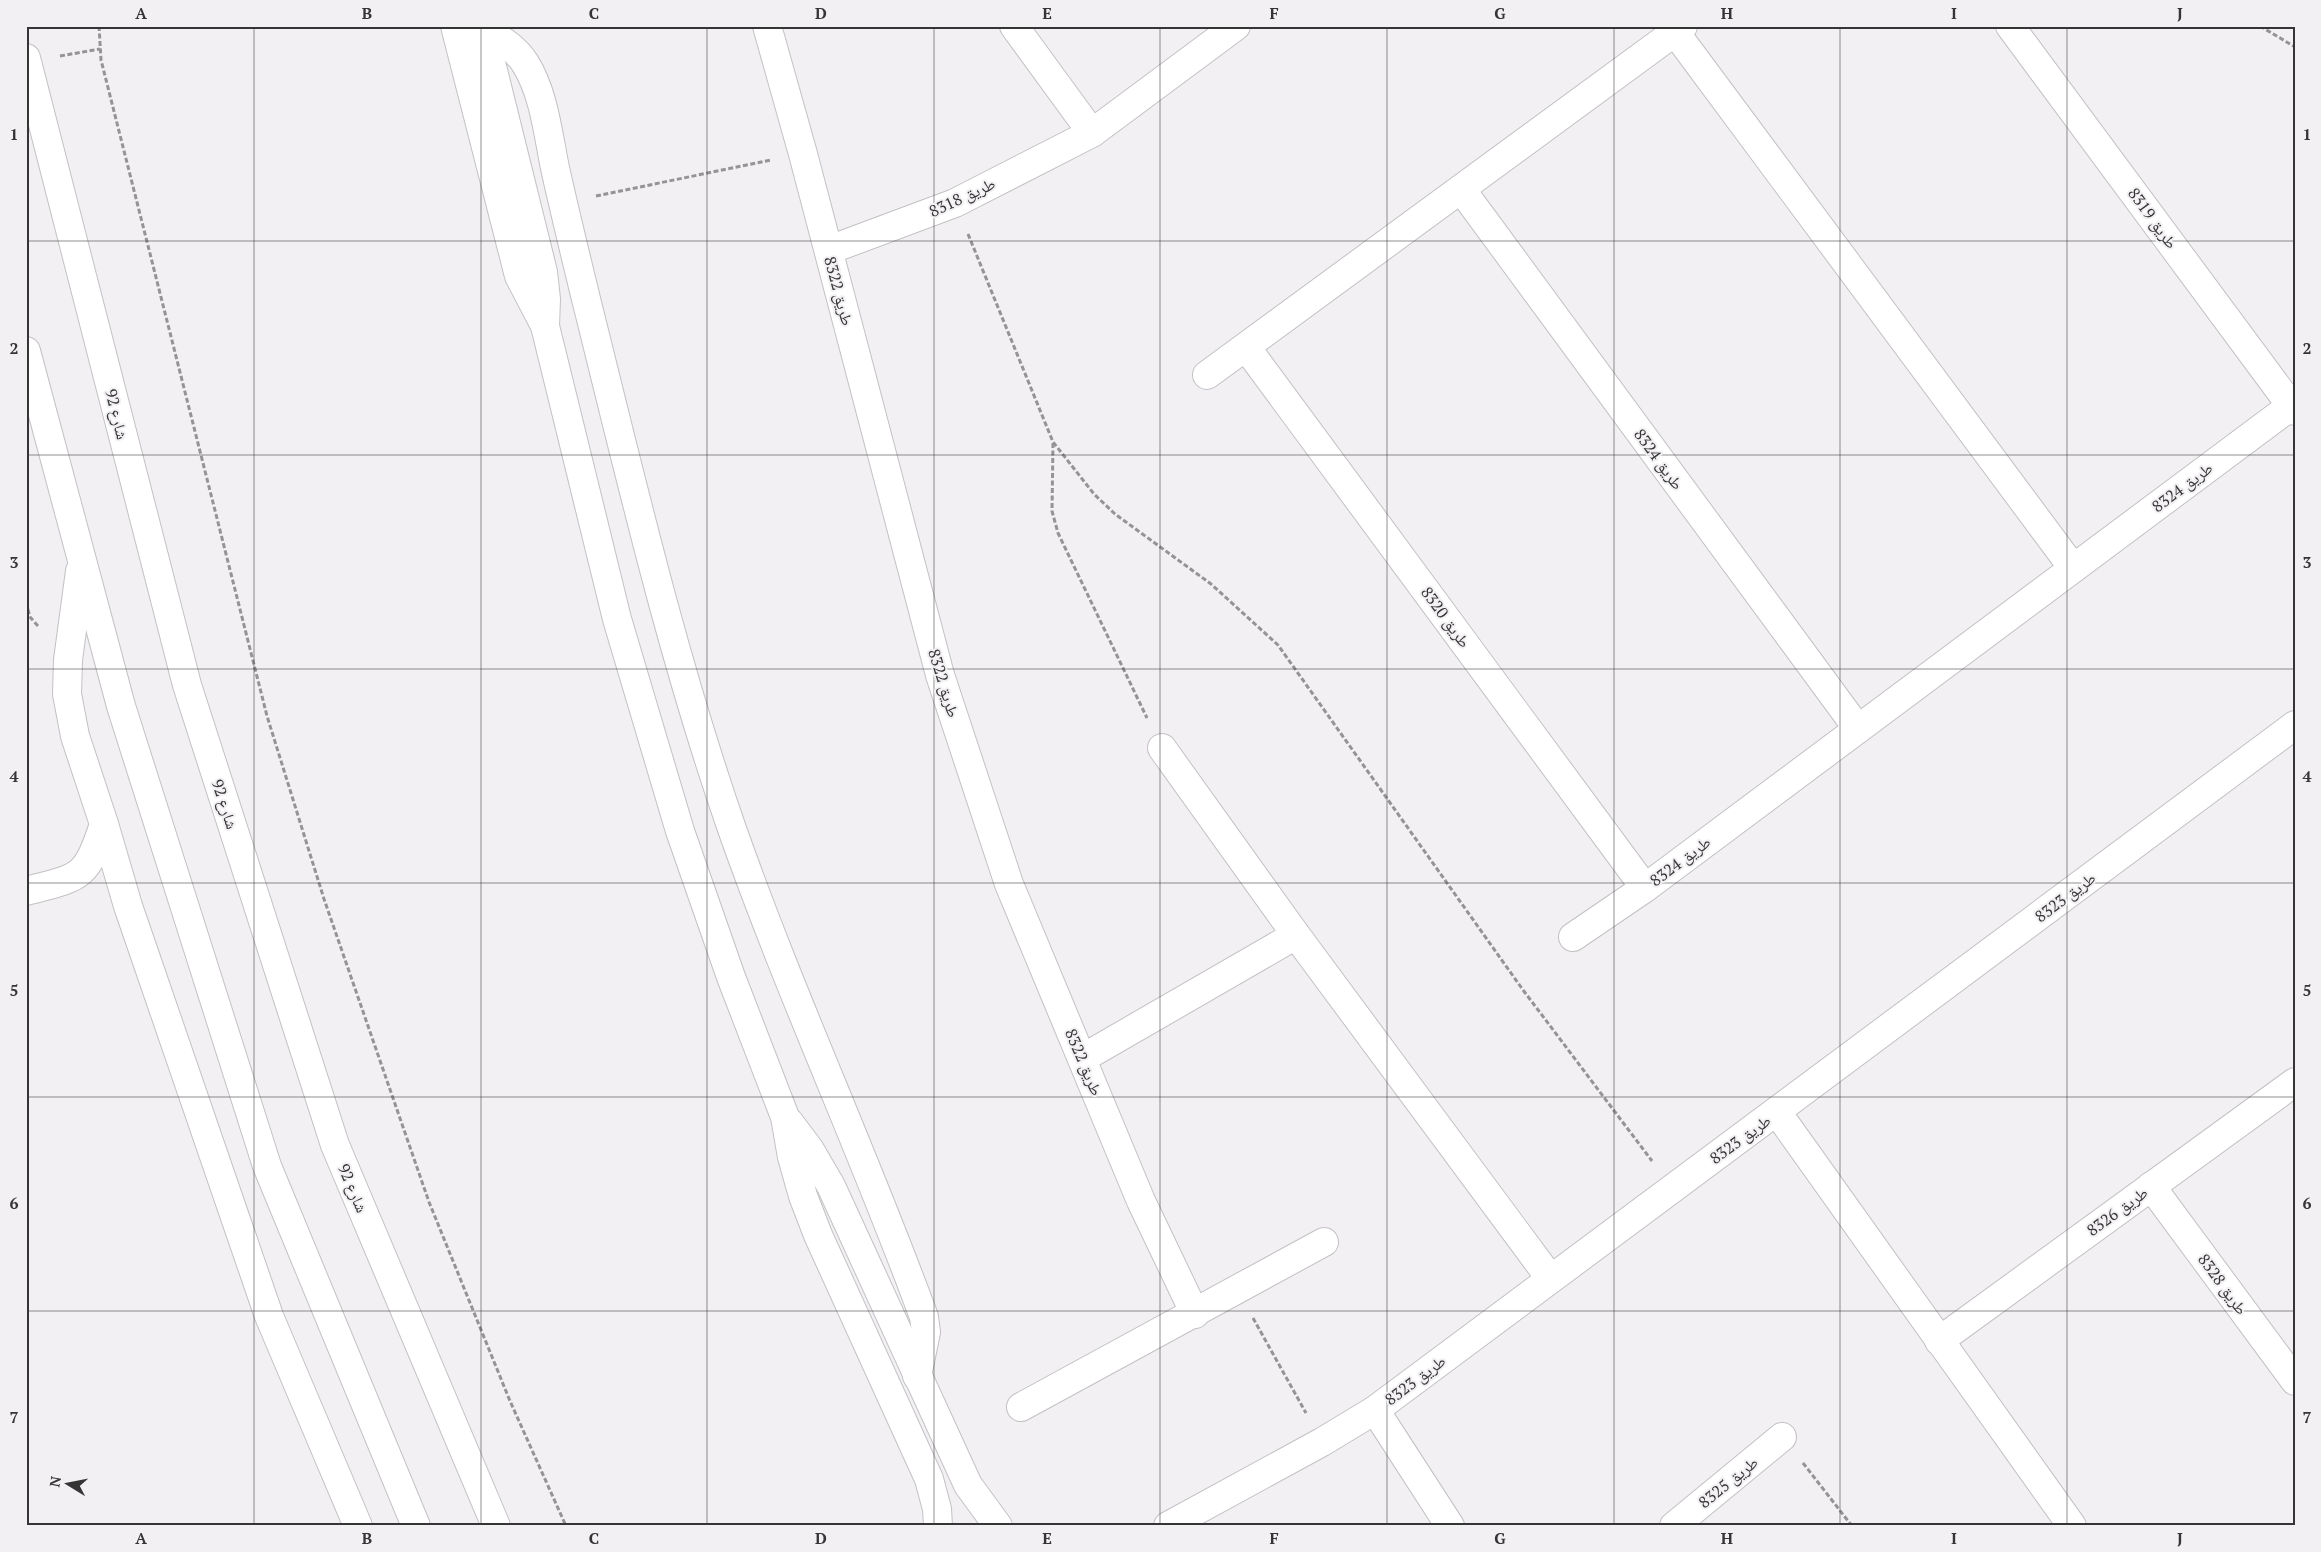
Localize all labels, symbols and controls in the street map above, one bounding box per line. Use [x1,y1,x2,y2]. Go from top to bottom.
text: A [135,2,147,24]
text: B [362,2,372,24]
text: C [589,2,599,24]
text: D [815,2,827,24]
text: E [1042,2,1052,24]
text: F [1269,2,1279,24]
text: G [1494,2,1506,24]
text: H [1721,2,1733,24]
text: I [1951,2,1957,24]
text: J [2177,2,2183,24]
text: 1 [9,123,19,145]
text: 1 [2302,123,2312,145]
street label: طريق 8318 [925,172,999,222]
street label: طريق 8319 [2123,183,2183,253]
street label: طريق 8322 [819,254,859,328]
text: 2 [9,337,19,359]
text: 2 [2302,337,2312,359]
street label: شارع 92 [100,386,134,442]
street label: طريق 8324 [1629,424,1689,494]
street label: طريق 8324 [2147,457,2217,517]
text: 3 [9,551,19,573]
text: 3 [2302,551,2312,573]
street label: طريق 8320 [1416,582,1476,652]
street label: طريق 8322 [923,646,965,720]
text: 4 [9,765,19,787]
text: 4 [2302,765,2312,787]
street label: شارع 92 [207,776,243,832]
street label: طريق 8324 [1645,831,1715,891]
street label: طريق 8323 [2030,867,2100,927]
text: 5 [9,979,19,1001]
text: 5 [2302,979,2312,1001]
street label: طريق 8322 [1060,1025,1108,1099]
street label: طريق 8323 [1705,1109,1775,1169]
street label: شارع 92 [333,1160,373,1216]
street label: طريق 8326 [2082,1181,2152,1241]
text: 6 [9,1192,19,1214]
text: 6 [2302,1192,2312,1214]
street label: طريق 8328 [2193,1249,2253,1319]
street label: طريق 8323 [1380,1350,1450,1410]
text: 7 [9,1406,19,1428]
text: 7 [2302,1406,2312,1428]
street label: طريق 8325 [1694,1451,1762,1513]
north arrow [42,1460,92,1510]
text: N [44,1474,65,1489]
text: A [135,1527,147,1549]
text: B [362,1527,372,1549]
text: C [589,1527,599,1549]
text: D [815,1527,827,1549]
text: E [1042,1527,1052,1549]
text: F [1269,1527,1279,1549]
text: G [1494,1527,1506,1549]
text: H [1721,1527,1733,1549]
text: I [1951,1527,1957,1549]
text: J [2177,1527,2183,1549]

